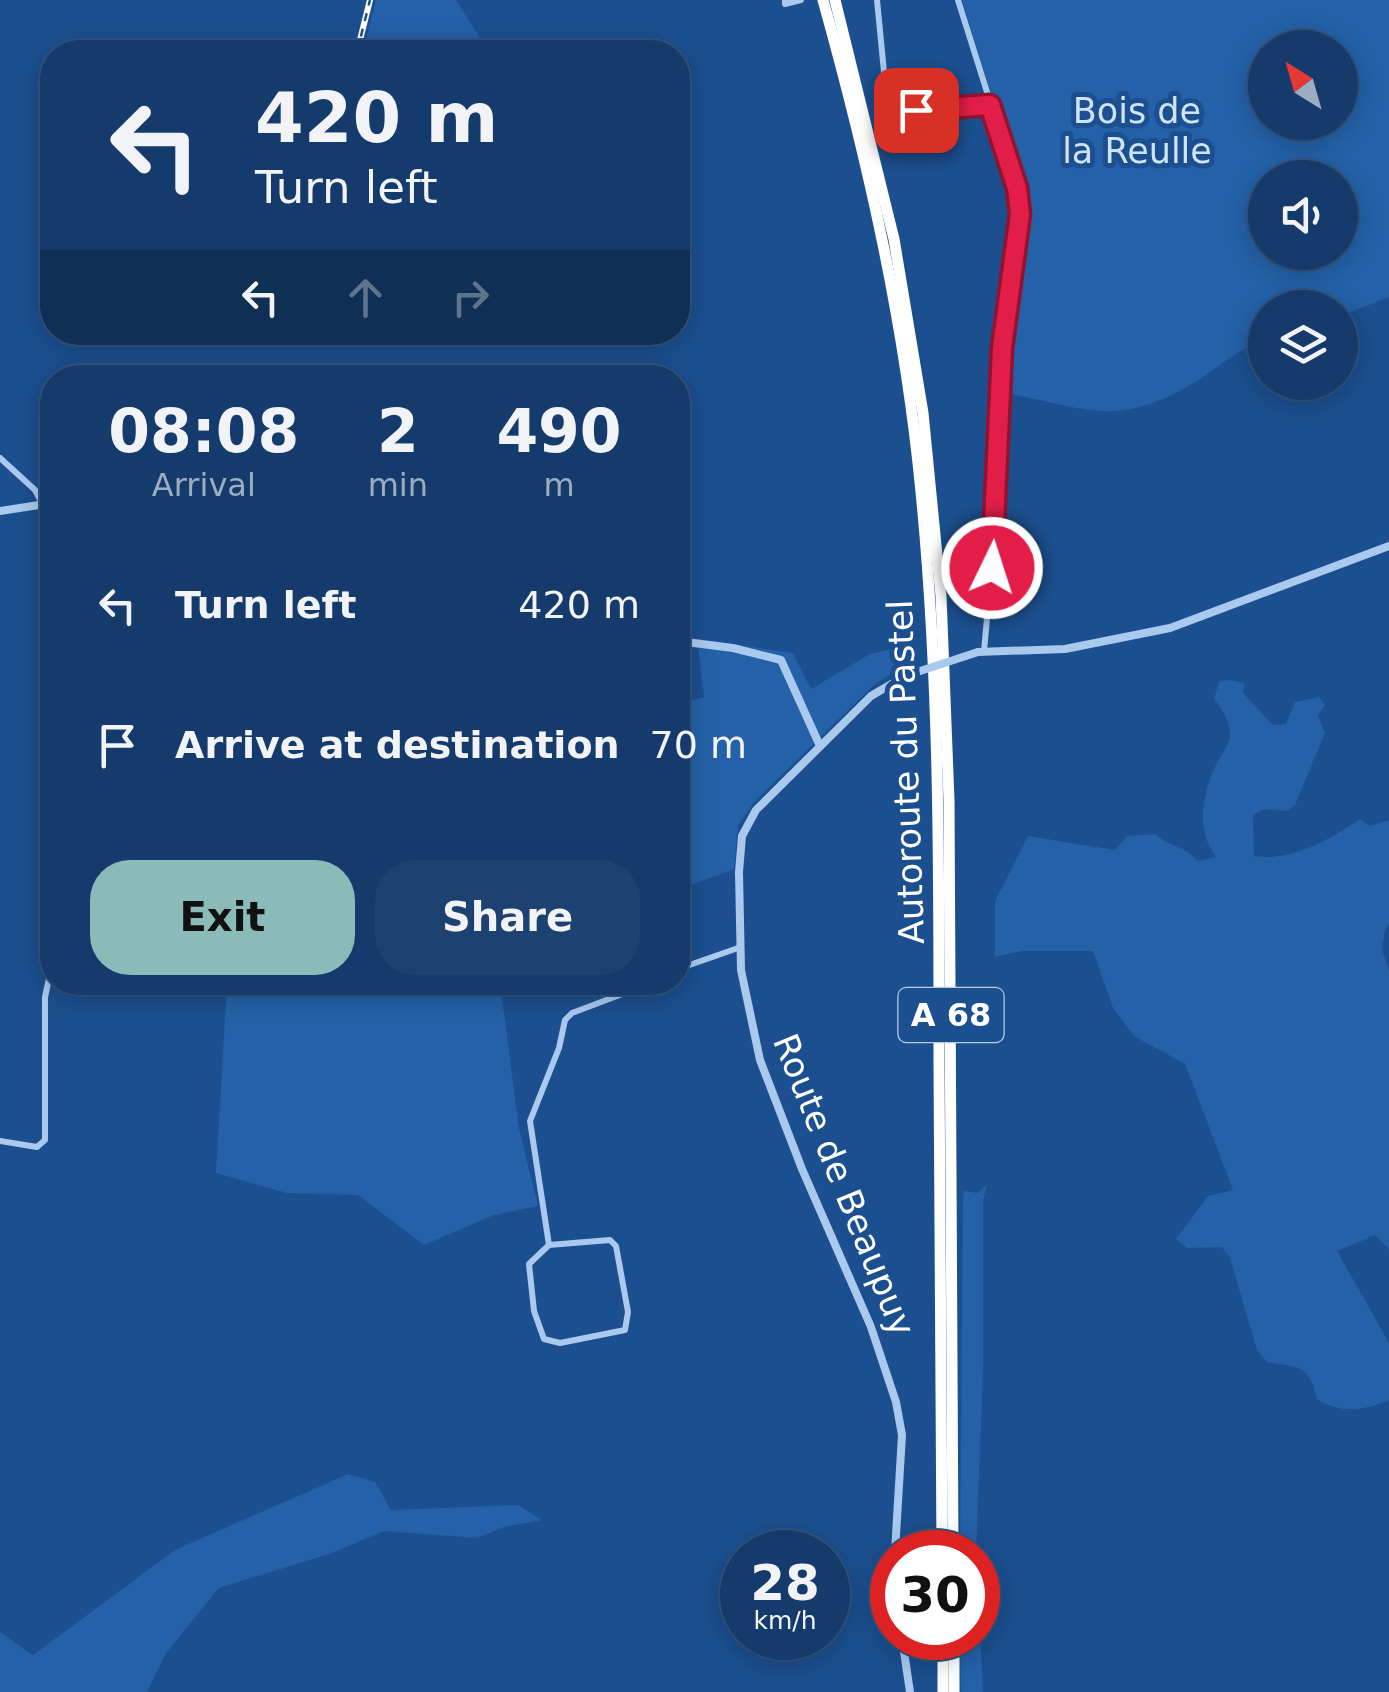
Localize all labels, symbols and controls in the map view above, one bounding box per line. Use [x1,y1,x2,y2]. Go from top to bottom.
north arrow [1248,30,1358,140]
map controls [1248,30,1358,400]
pin [874,68,959,153]
text: 420 m [255,77,498,159]
icon: left [90,80,220,210]
icon: arrive [889,83,944,138]
park label: Bois de la Reulle [1062,91,1212,171]
button: sound [1248,160,1358,270]
text: Turn left [255,161,438,214]
icon: left [233,270,288,325]
icon: ahead [338,270,393,325]
icon: right [443,270,498,325]
button: layers [1248,290,1358,400]
text: 08:08 [108,396,299,466]
text: 2 [377,396,419,466]
text: 490 [496,396,622,466]
text: Arrival [152,466,256,504]
text: min [368,466,428,504]
text: m [543,466,575,504]
position arrow [940,516,1044,620]
icon: left [90,578,145,633]
text: Turn left [175,583,356,627]
text: 420 m [518,583,640,627]
street label: Autoroute du Pastel [880,599,932,945]
icon: arrive [90,718,145,773]
text: Arrive at destination [175,723,620,767]
text: 70 m [650,723,747,767]
button: Exit [90,860,355,975]
button: Share [375,860,640,975]
road number: A 68 [898,988,1004,1042]
street label: Route de Beaupuy [765,1028,923,1342]
speed limit sign: 30 [870,1530,1000,1660]
text: 28 [750,1554,820,1612]
text: km/h [753,1606,817,1635]

